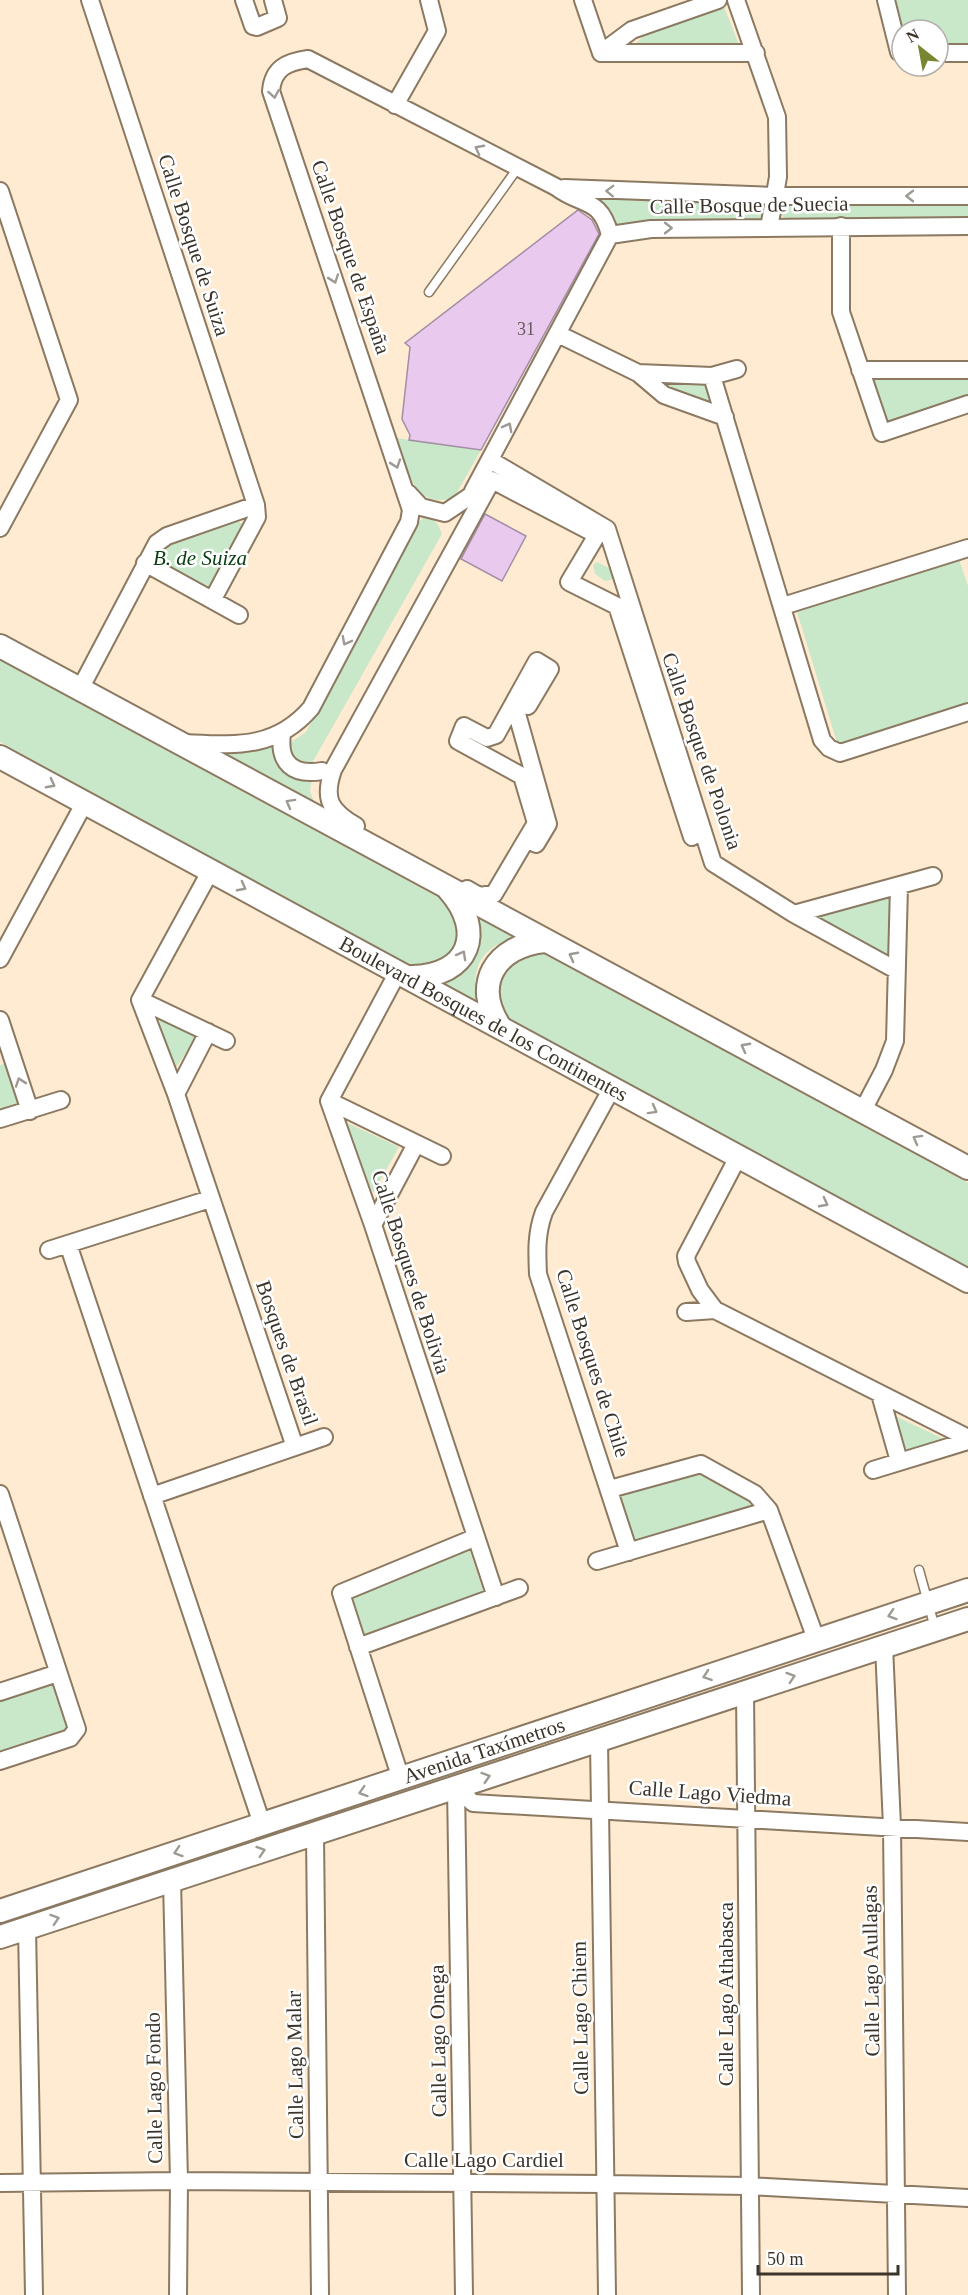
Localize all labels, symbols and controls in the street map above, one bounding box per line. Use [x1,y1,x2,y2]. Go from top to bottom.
north arrow [890,18,950,78]
text: N [903,25,922,46]
one-way arrow [267,89,279,98]
one-way arrow [475,145,485,156]
street label: Calle Bosque de Suiza [153,151,235,339]
street label: Calle Bosque de España [307,157,396,358]
one-way arrow [605,184,614,197]
one-way arrow [905,190,914,202]
street label: Calle Bosque de Suecia [649,191,849,219]
one-way arrow [663,222,672,234]
one-way arrow [327,273,340,284]
house number: 31 [517,319,535,339]
one-way arrow [501,423,512,433]
one-way arrow [389,458,402,468]
park label: B. de Suiza [153,546,247,570]
one-way arrow [342,634,353,645]
street label: Calle Bosque de Polonia [657,649,747,853]
one-way arrow [45,777,56,788]
one-way arrow [286,799,296,810]
one-way arrow [236,880,246,891]
street label: Boulevard Bosques de los Continentes [335,931,632,1107]
one-way arrow [455,951,466,961]
one-way arrow [568,952,579,963]
one-way arrow [740,1043,751,1055]
one-way arrow [14,1077,27,1088]
one-way arrow [647,1103,657,1114]
one-way arrow [912,1135,923,1147]
street label: Calle Bosques de Bolivia [367,1167,456,1378]
one-way arrow [818,1196,829,1207]
street label: Calle Bosques de Chile [551,1266,635,1460]
street label: Bosques de Brasil [251,1277,323,1429]
one-way arrow [887,1608,898,1620]
one-way arrow [702,1669,713,1681]
one-way arrow [785,1672,796,1684]
street label: Avenida Taxímetros [400,1713,568,1788]
one-way arrow [480,1772,491,1784]
street label: Calle Lago Viedma [628,1775,793,1811]
one-way arrow [358,1784,369,1797]
one-way arrow [173,1845,184,1857]
one-way arrow [255,1846,266,1859]
street label: Calle Lago Aullagas [858,1885,884,2057]
street label: Calle Lago Athabasca [714,1901,738,2086]
one-way arrow [49,1913,60,1926]
street label: Calle Lago Chiem [567,1941,593,2095]
street label: Calle Lago Onega [425,1964,451,2118]
street label: Calle Lago Malar [282,1991,308,2139]
street label: Calle Lago Fondo [141,2012,167,2164]
street label: Calle Lago Cardiel [404,2148,564,2172]
scale bar [758,2238,898,2276]
text: 50 m [767,2249,804,2269]

